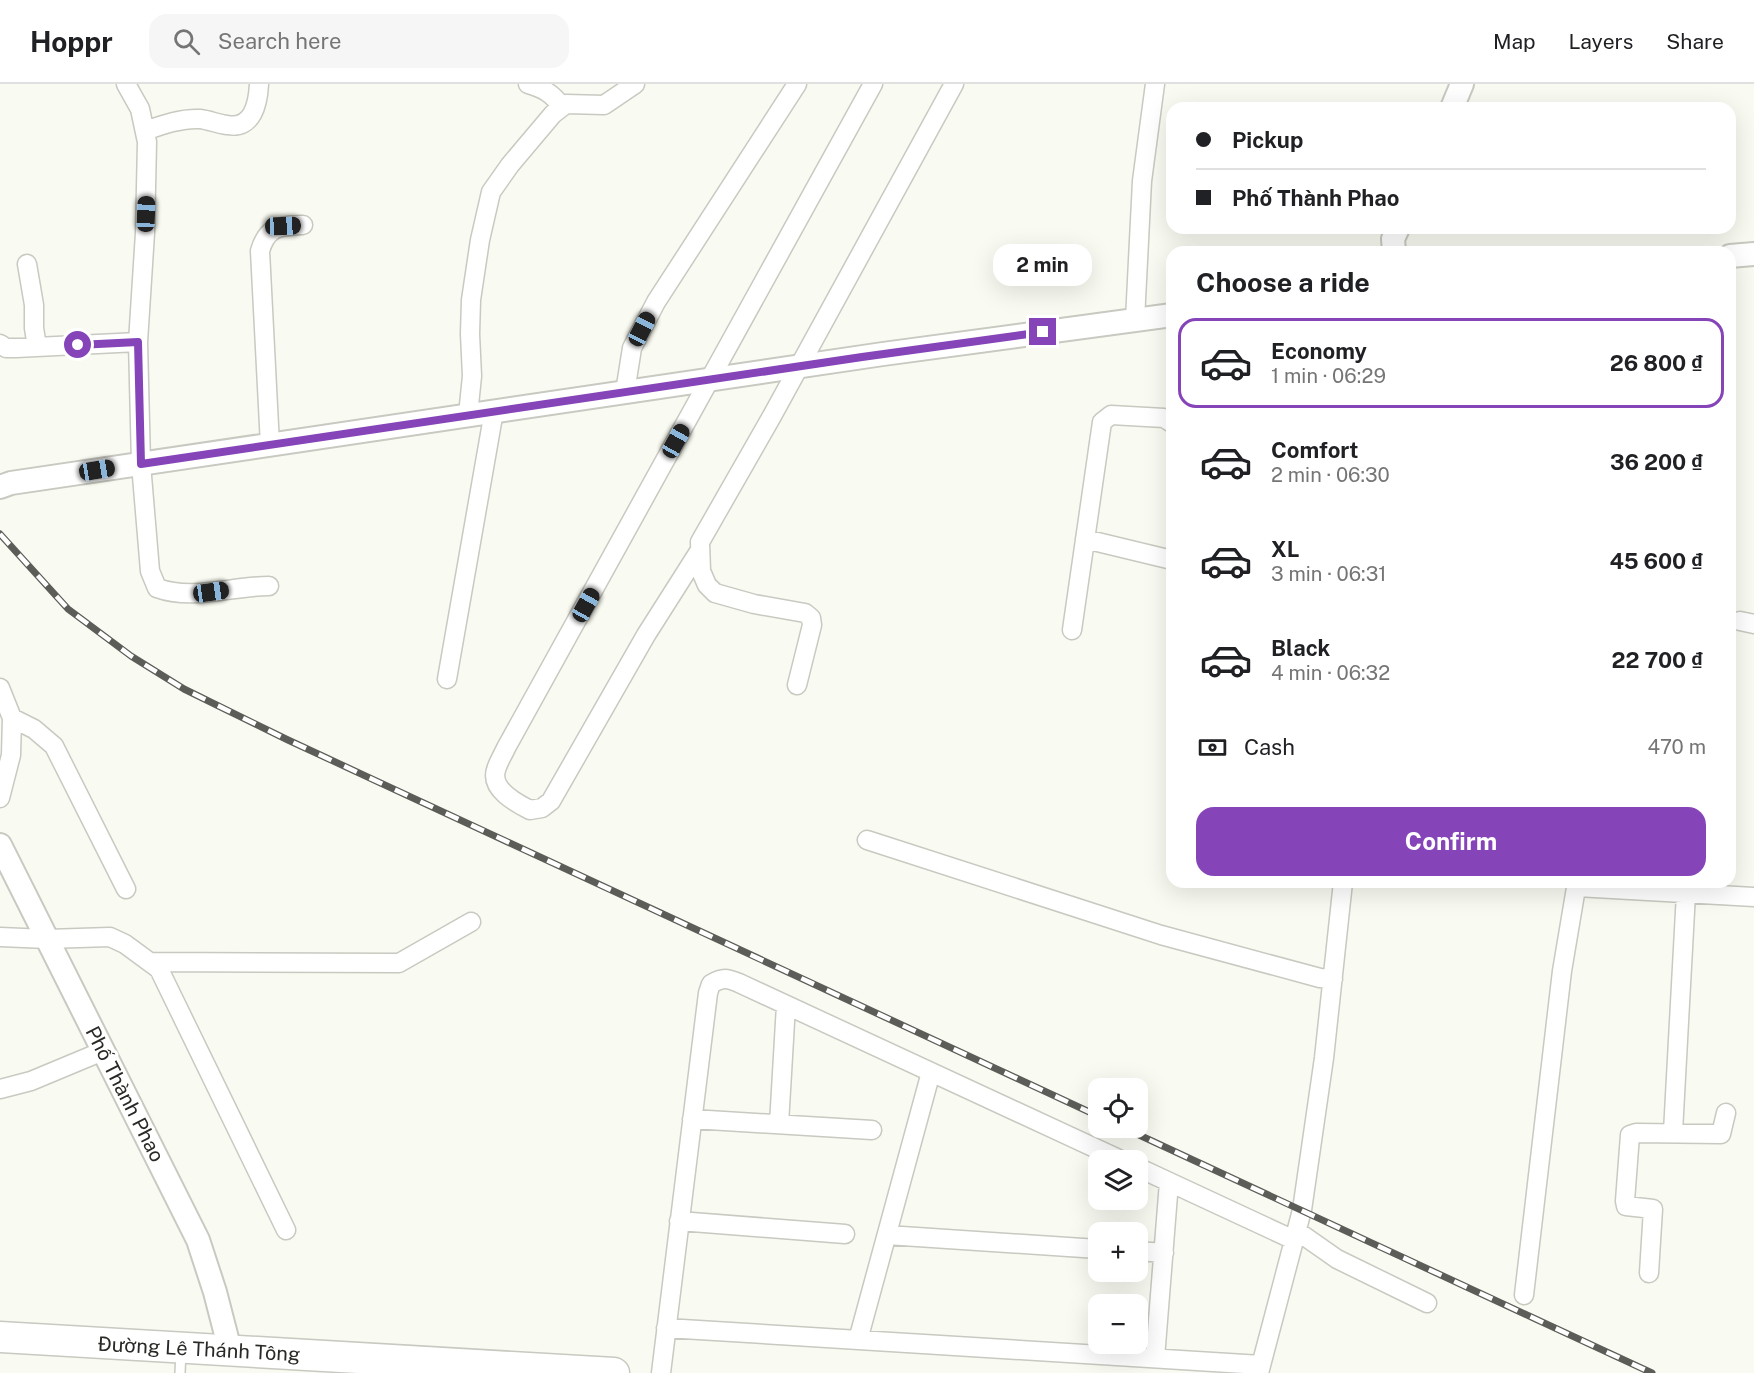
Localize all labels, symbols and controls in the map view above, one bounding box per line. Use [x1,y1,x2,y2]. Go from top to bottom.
search box [149,14,569,68]
text: Hoppr [30,25,113,58]
icon: search [170,25,203,58]
text: Search here [218,28,341,54]
text: Map [1493,29,1536,54]
text: Layers [1569,29,1633,54]
text: Share [1666,29,1724,54]
text: Pickup [1232,127,1303,153]
text: Phố Thành Phao [1232,185,1399,211]
car [136,196,156,232]
car [265,216,301,236]
callout: 2 min [994,245,1092,287]
text: 2 min [1016,253,1069,277]
text: Choose a ride [1196,266,1370,298]
car [626,309,658,349]
route end [1029,318,1056,345]
route start [64,331,91,358]
icon: car [1199,336,1253,390]
text: Economy [1271,338,1367,364]
text: 26 800 ₫ [1610,350,1703,376]
text: 1 min · 06:29 [1271,364,1386,388]
car [659,421,693,461]
icon: car [1199,435,1253,489]
text: Comfort [1271,437,1358,463]
text: 36 200 ₫ [1610,449,1703,475]
car [78,458,116,482]
text: 2 min · 06:30 [1271,463,1390,487]
icon: car [1199,534,1253,588]
text: XL [1271,536,1299,562]
text: 45 600 ₫ [1610,548,1703,574]
text: 3 min · 06:31 [1271,562,1386,586]
car [192,581,230,603]
car [569,585,603,625]
icon: car [1199,633,1253,687]
text: Black [1271,635,1330,661]
text: 22 700 ₫ [1611,647,1703,673]
text: 4 min · 06:32 [1271,661,1390,685]
icon: cash [1196,731,1229,764]
text: Cash [1244,734,1295,760]
text: 470 m [1647,735,1706,759]
button: Confirm [1196,807,1706,876]
street label: Phố Thành Phao [80,1022,170,1166]
map controls [1088,1078,1148,1354]
button: locate [1088,1078,1148,1138]
button: layers [1088,1150,1148,1210]
button: + [1088,1222,1148,1282]
button: − [1088,1294,1148,1354]
street label: Đường Lê Thánh Tông [97,1332,301,1366]

